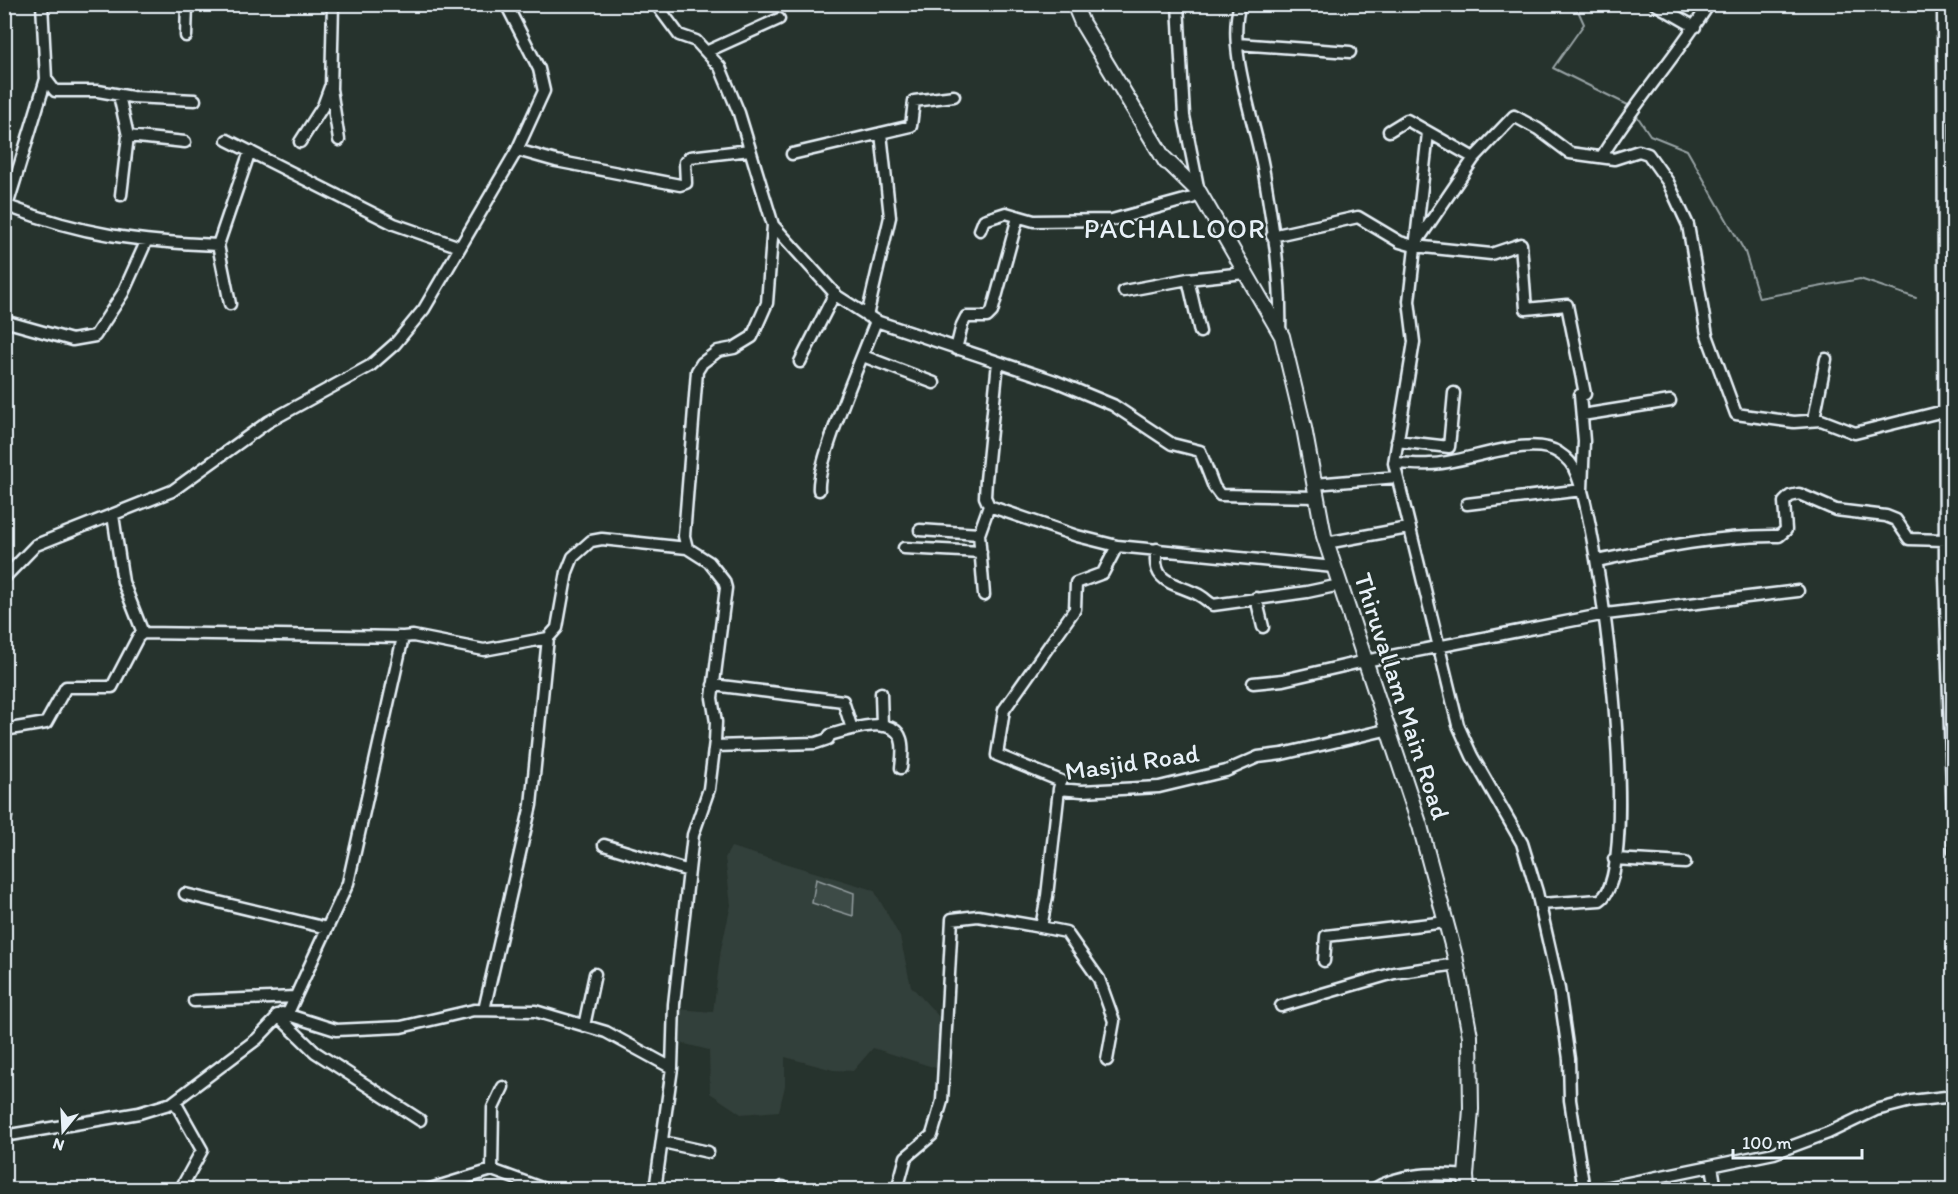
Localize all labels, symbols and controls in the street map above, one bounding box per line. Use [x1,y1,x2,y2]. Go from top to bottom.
district label: PACHALLOOR [1084,212,1266,245]
street label: Thiruvallam Main Road [1347,569,1457,823]
street label: Masjid Road [1063,737,1202,787]
north arrow [33,1101,93,1161]
scale bar [1733,1122,1862,1160]
text: 100 m [1742,1132,1792,1154]
text: N [50,1134,67,1155]

